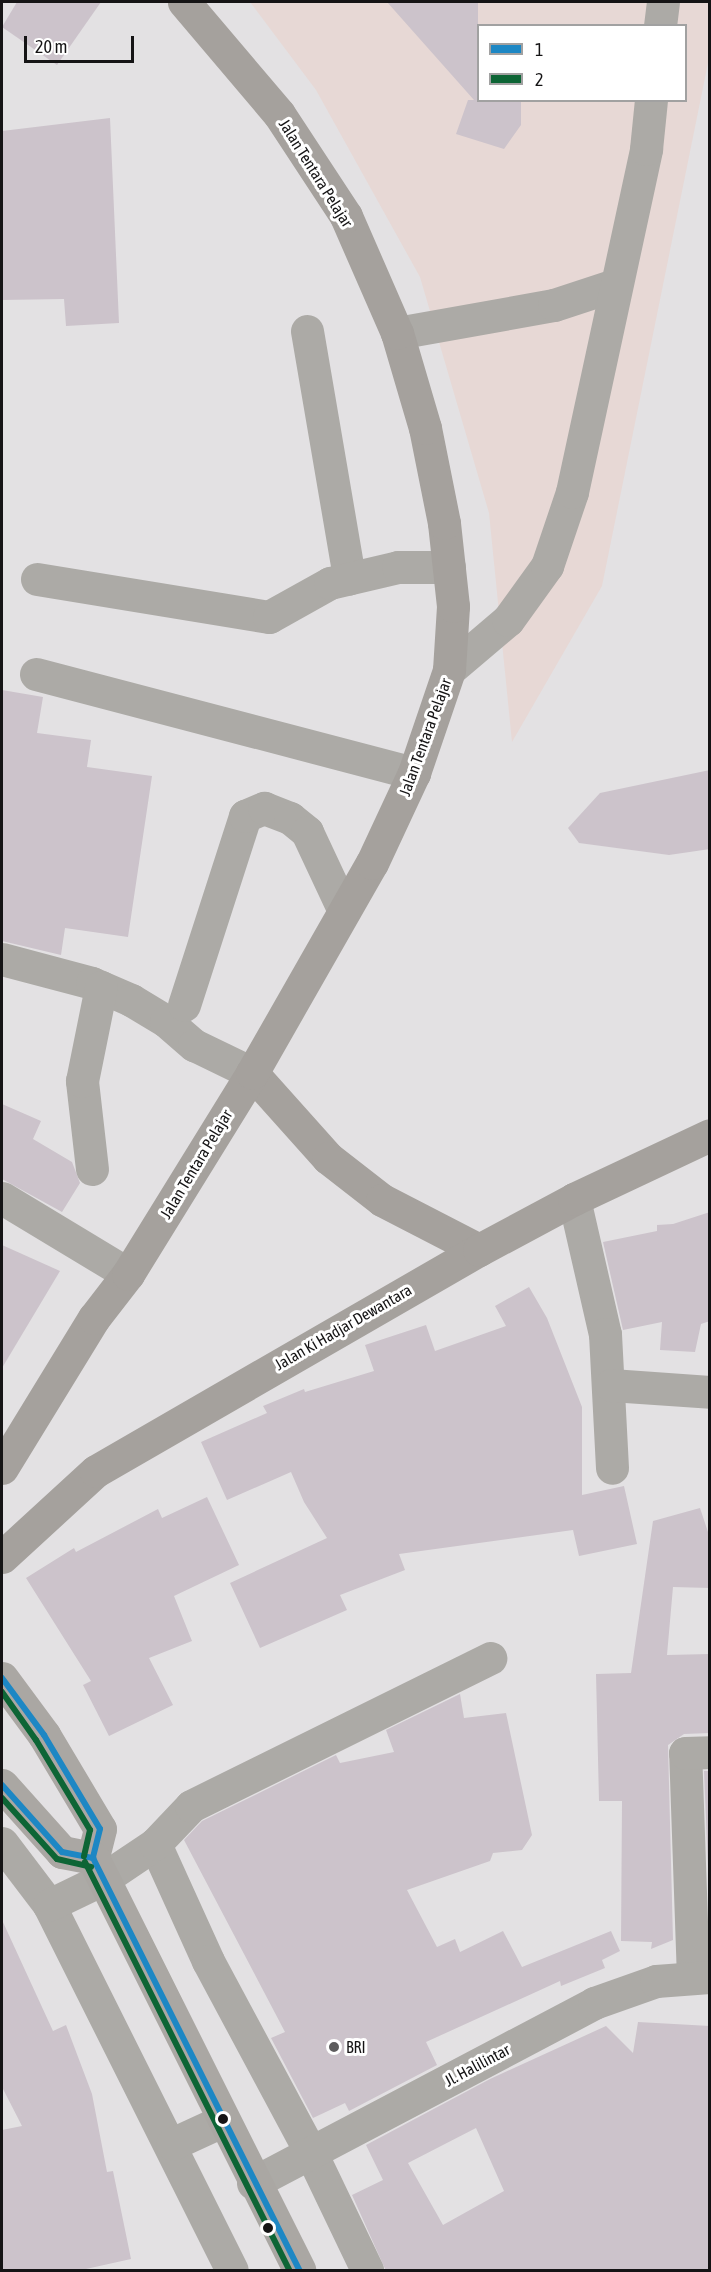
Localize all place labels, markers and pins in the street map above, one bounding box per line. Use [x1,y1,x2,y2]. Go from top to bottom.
place label: BRI [346,2037,366,2057]
marker: BRI [327,2040,341,2054]
unlabelled marker [217,2113,229,2125]
unlabelled marker [262,2222,274,2234]

